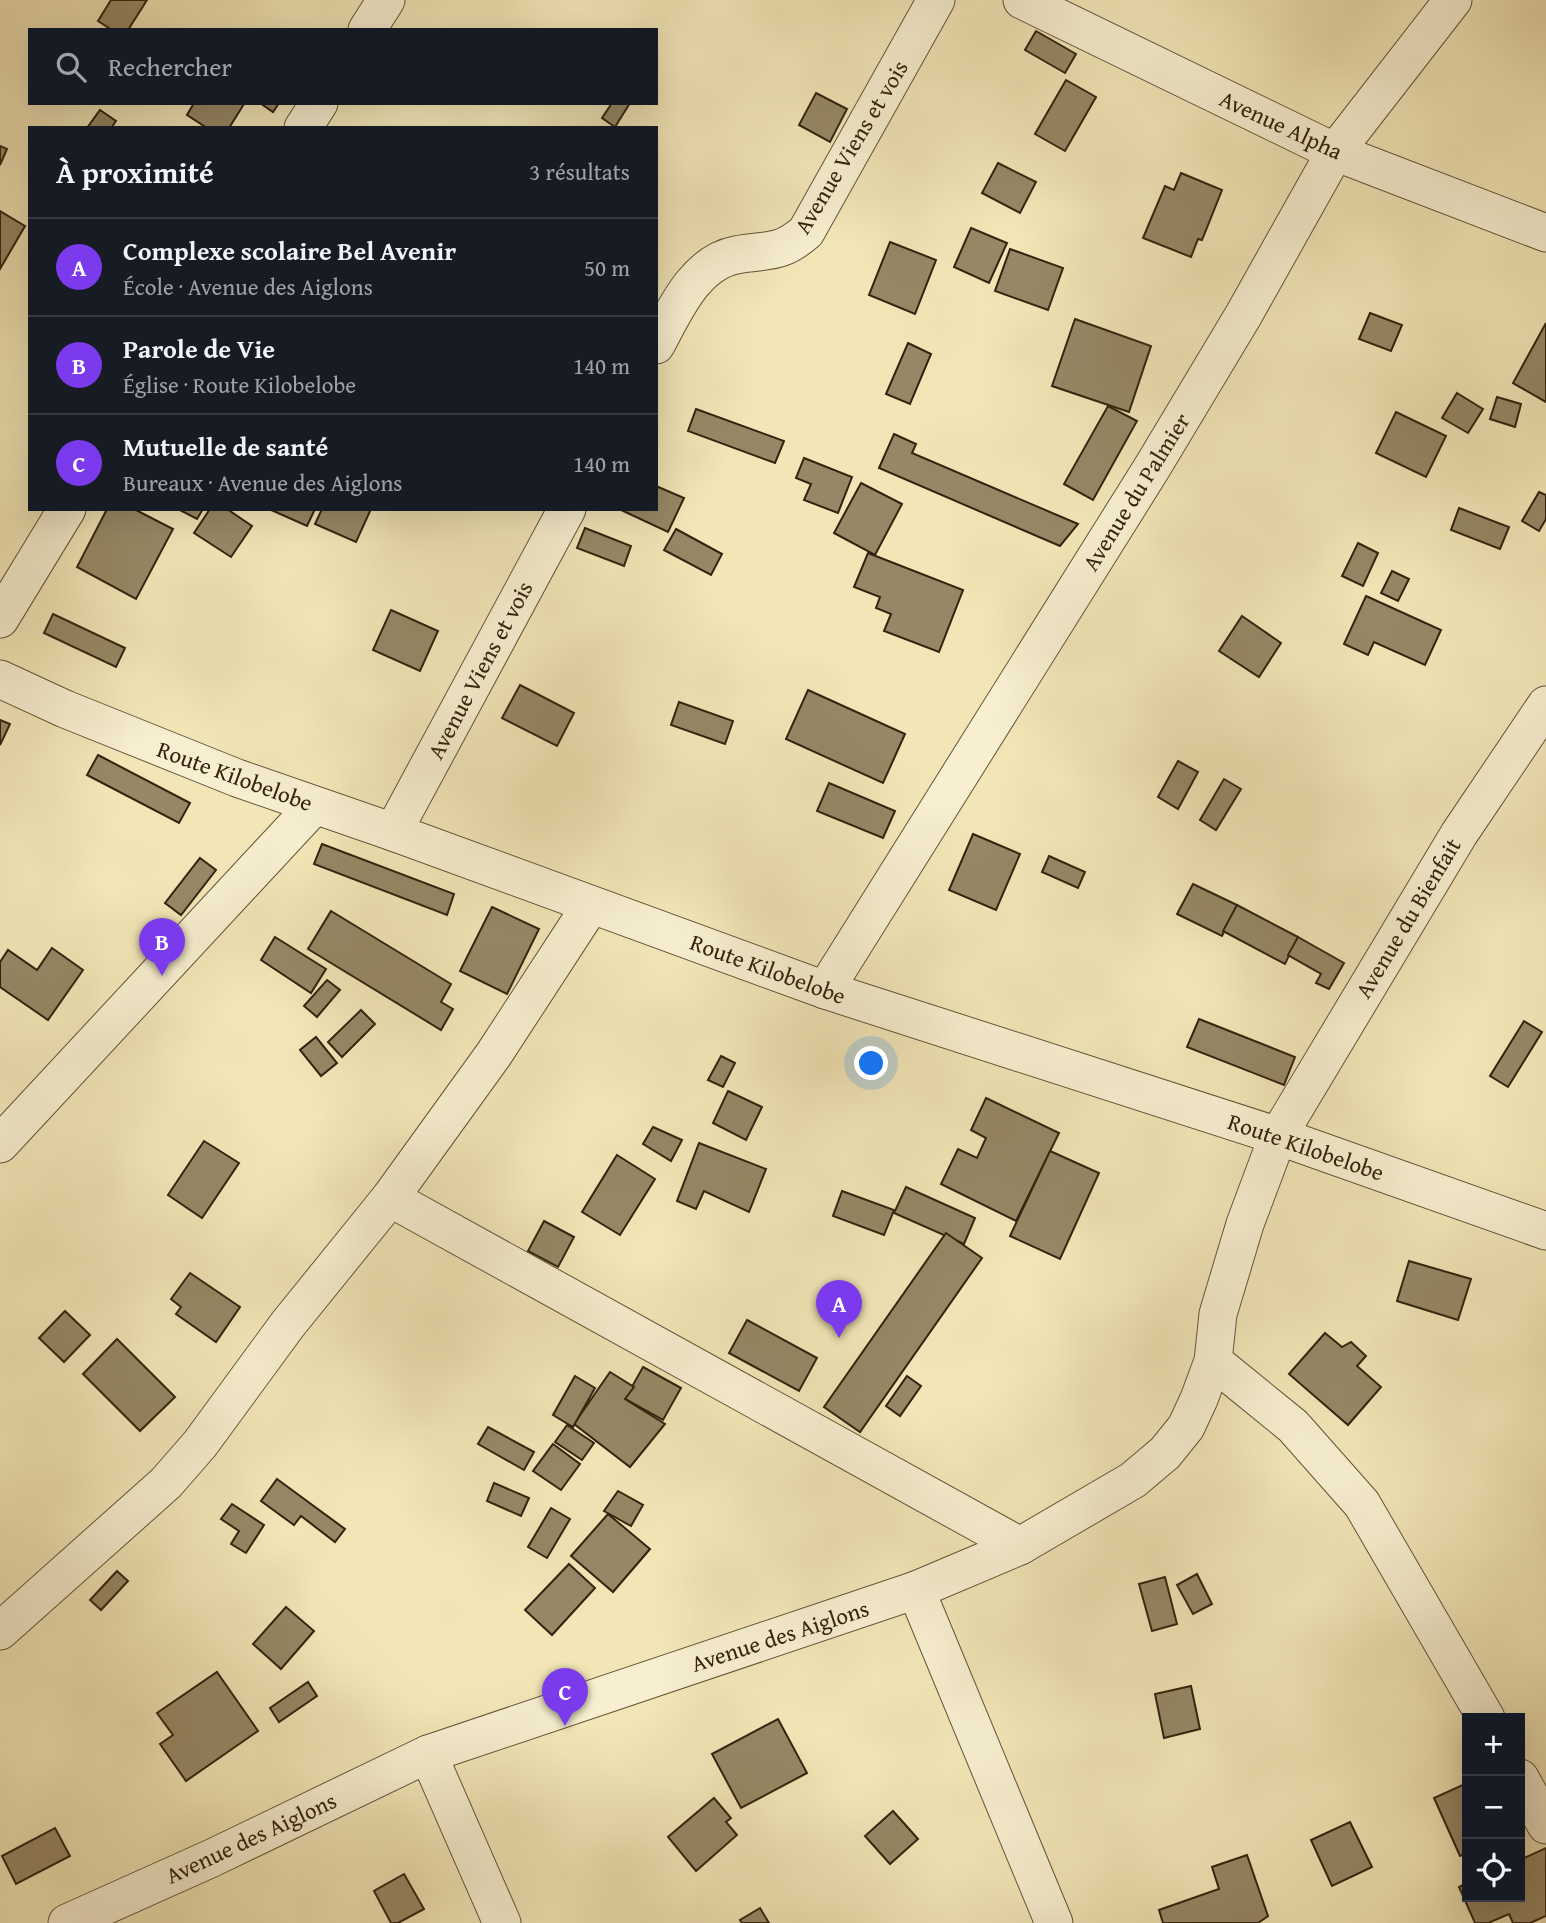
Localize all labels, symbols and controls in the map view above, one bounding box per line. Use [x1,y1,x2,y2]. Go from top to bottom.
search box [28,28,658,105]
text: Rechercher [108,47,232,86]
icon: search [52,48,90,86]
street label: Avenue Viens et vois [786,54,916,240]
street label: Avenue Alpha [1214,82,1348,168]
text: À proximité [56,150,214,194]
text: 3 résultats [529,155,630,188]
text: Complexe scolaire Bel Avenir [123,231,456,270]
text: A [72,251,86,284]
text: 50 m [584,251,630,284]
text: École · Avenue des Aiglons [123,270,373,303]
text: Parole de Vie [123,329,275,368]
text: B [72,349,86,382]
text: 140 m [573,349,630,382]
text: Église · Route Kilobelobe [123,368,356,401]
street label: Avenue du Palmier [1074,406,1198,577]
text: Mutuelle de santé [123,427,328,466]
text: C [72,447,86,480]
text: 140 m [573,447,630,480]
text: Bureaux · Avenue des Aiglons [123,466,402,499]
street label: Avenue Viens et vois [419,575,540,765]
street label: Route Kilobelobe [153,732,318,819]
street label: Avenue du Bienfait [1347,831,1468,1004]
pin: B [139,918,185,976]
street label: Route Kilobelobe [686,925,851,1012]
your location [854,1046,888,1080]
street label: Route Kilobelobe [1224,1104,1389,1189]
pin: A [816,1280,862,1338]
street label: Avenue des Aiglons [687,1591,873,1680]
pin: C [542,1668,588,1726]
map controls [1462,1713,1525,1902]
button: + [1462,1713,1525,1776]
button: − [1462,1776,1525,1839]
street label: Avenue des Aiglons [160,1783,342,1892]
button: locate [1462,1839,1525,1902]

